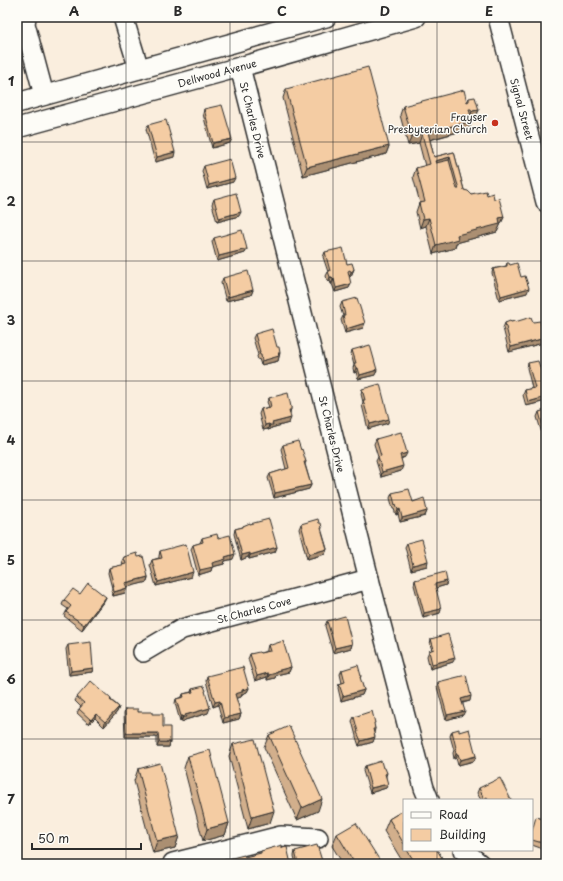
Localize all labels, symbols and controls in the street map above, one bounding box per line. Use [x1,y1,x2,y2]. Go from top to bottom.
text: A [69,1,79,20]
text: B [174,1,183,20]
text: C [277,1,287,20]
text: D [380,1,390,20]
text: E [485,1,493,20]
street label: Dellwood Avenue [176,55,259,90]
text: 1 [8,71,14,90]
street label: Signal Street [507,77,538,141]
street label: St Charles Drive [237,80,270,160]
place label: Frayser Presbyterian Church [388,109,487,137]
marker: Frayser Presbyterian Church [490,118,500,128]
text: 2 [6,191,16,210]
text: 3 [7,310,16,329]
street label: St Charles Drive [316,394,349,474]
text: 4 [7,430,16,449]
text: 5 [7,550,15,569]
street label: St Charles Cove [215,592,293,627]
text: 6 [6,669,16,688]
text: 7 [7,789,15,808]
legend [403,799,533,851]
text: Road [439,805,468,823]
scale bar [32,825,141,851]
text: Building [439,825,486,843]
text: 50 m [38,829,69,847]

